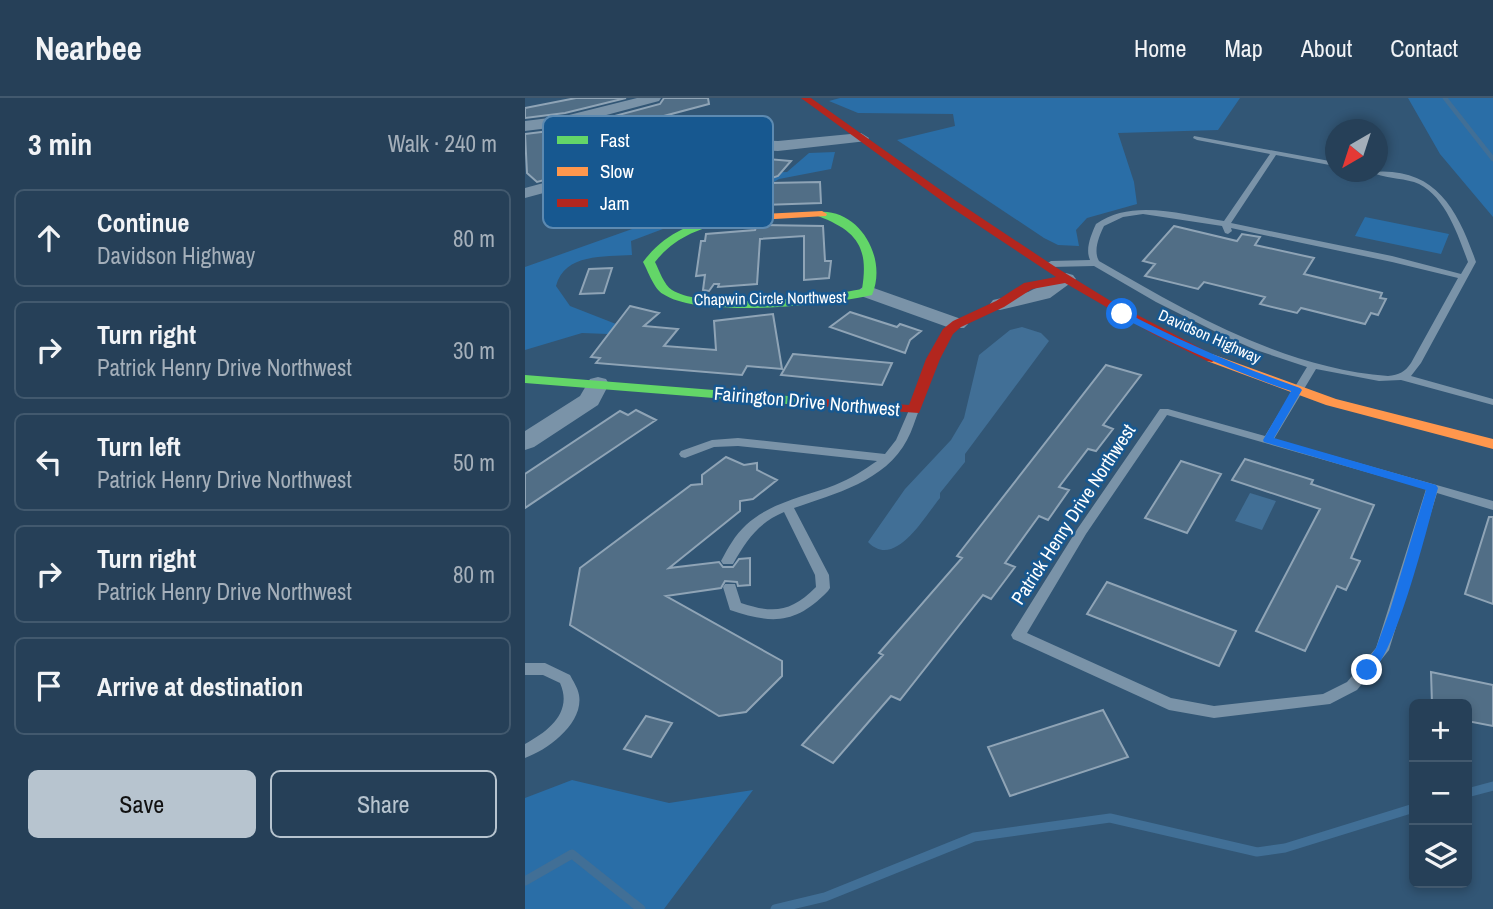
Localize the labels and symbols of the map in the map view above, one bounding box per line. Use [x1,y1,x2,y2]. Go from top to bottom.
legend [543,116,773,228]
north arrow [1325,119,1388,182]
text: Fast [600,127,630,153]
text: Slow [600,158,635,184]
text: Jam [600,190,629,216]
street label: Chapwin Circle Northwest [694,286,847,310]
route start [1106,298,1137,329]
street label: Davidson Highway [1155,304,1265,369]
street label: Fairington Drive Northwest [713,380,902,422]
street label: Patrick Henry Drive Northwest [1005,418,1142,609]
route end [1351,654,1382,685]

